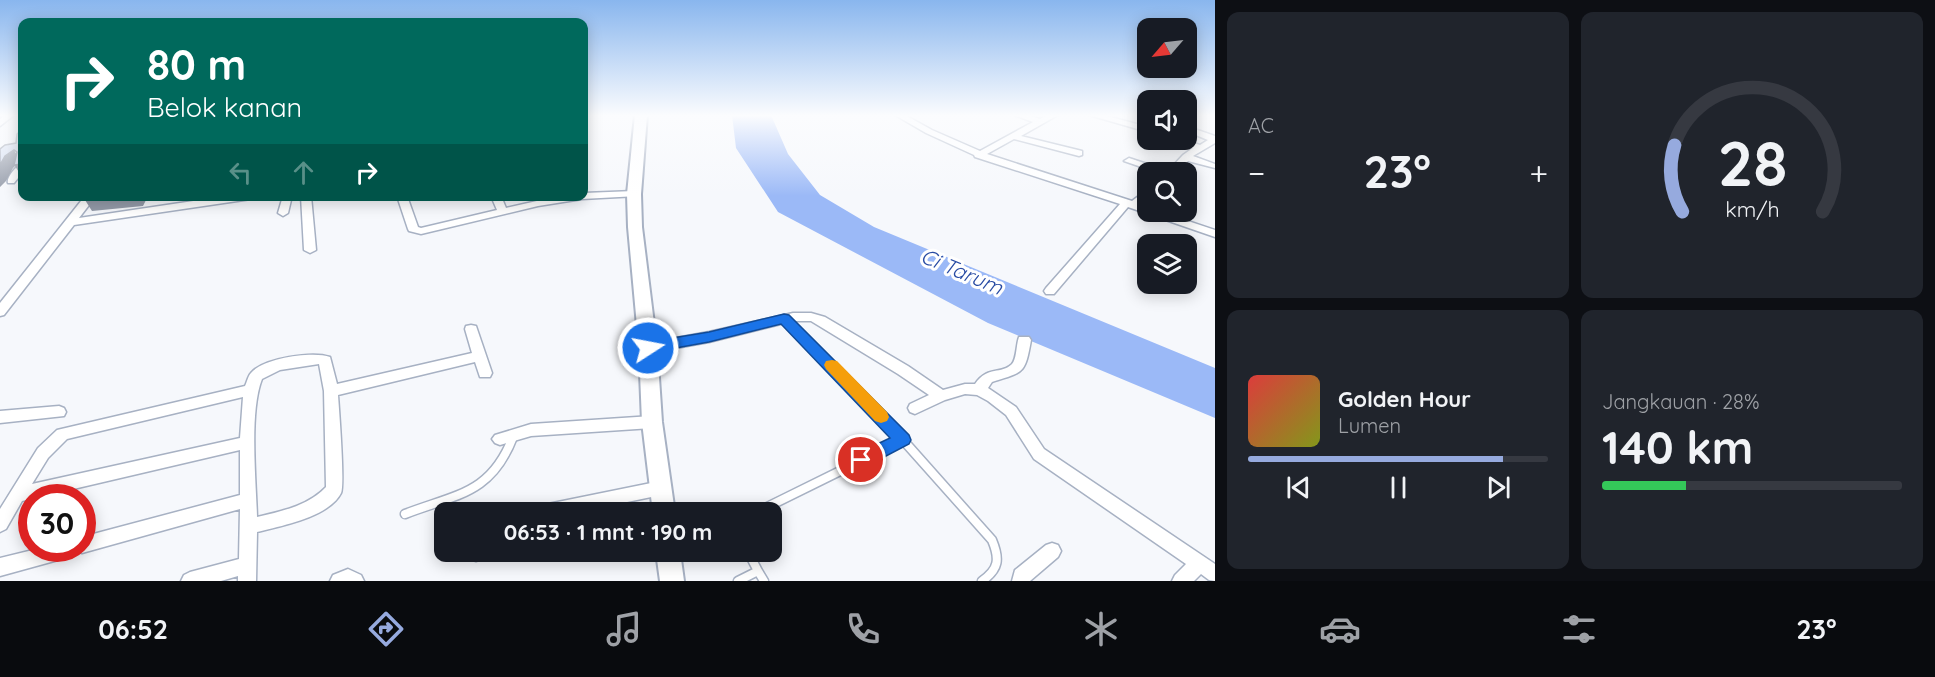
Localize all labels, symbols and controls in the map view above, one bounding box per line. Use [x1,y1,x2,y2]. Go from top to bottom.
north arrow [1137,18,1197,78]
map controls [1137,18,1197,294]
text: 80 m [147,38,246,91]
icon: right [48,42,126,120]
text: Belok kanan [147,90,302,124]
button: sound [1137,90,1197,150]
text: AC [1248,113,1274,138]
text: 28 [1717,124,1787,202]
text: 23° [1364,143,1431,199]
text: − [1248,152,1265,193]
text: + [1529,152,1548,193]
icon: left [224,156,257,189]
icon: ahead [287,156,320,189]
icon: right [350,156,383,189]
button: search [1137,162,1197,222]
text: km/h [1725,196,1779,222]
button: layers [1137,234,1197,294]
water label: Ci Tarum [917,242,1008,300]
position arrow [616,316,680,380]
text: Golden Hour [1338,385,1471,413]
text: Jangkauan · 28% [1602,389,1759,414]
text: Lumen [1338,413,1401,438]
text: 140 km [1602,419,1753,475]
pin [835,434,886,485]
icon: arrive [844,443,877,476]
icon: previous [1282,471,1315,504]
icon: pause [1382,471,1415,504]
icon: next [1482,471,1515,504]
speed limit sign: 30 [18,484,96,562]
text: 06:53 · 1 mnt · 190 m [504,518,712,546]
icon: directions [365,608,407,650]
icon: music [603,608,645,650]
icon: phone [842,608,884,650]
icon: climate [1080,608,1122,650]
icon: car [1319,608,1361,650]
icon: filters [1558,608,1600,650]
text: 06:52 [98,612,168,646]
text: 23° [1796,612,1837,646]

